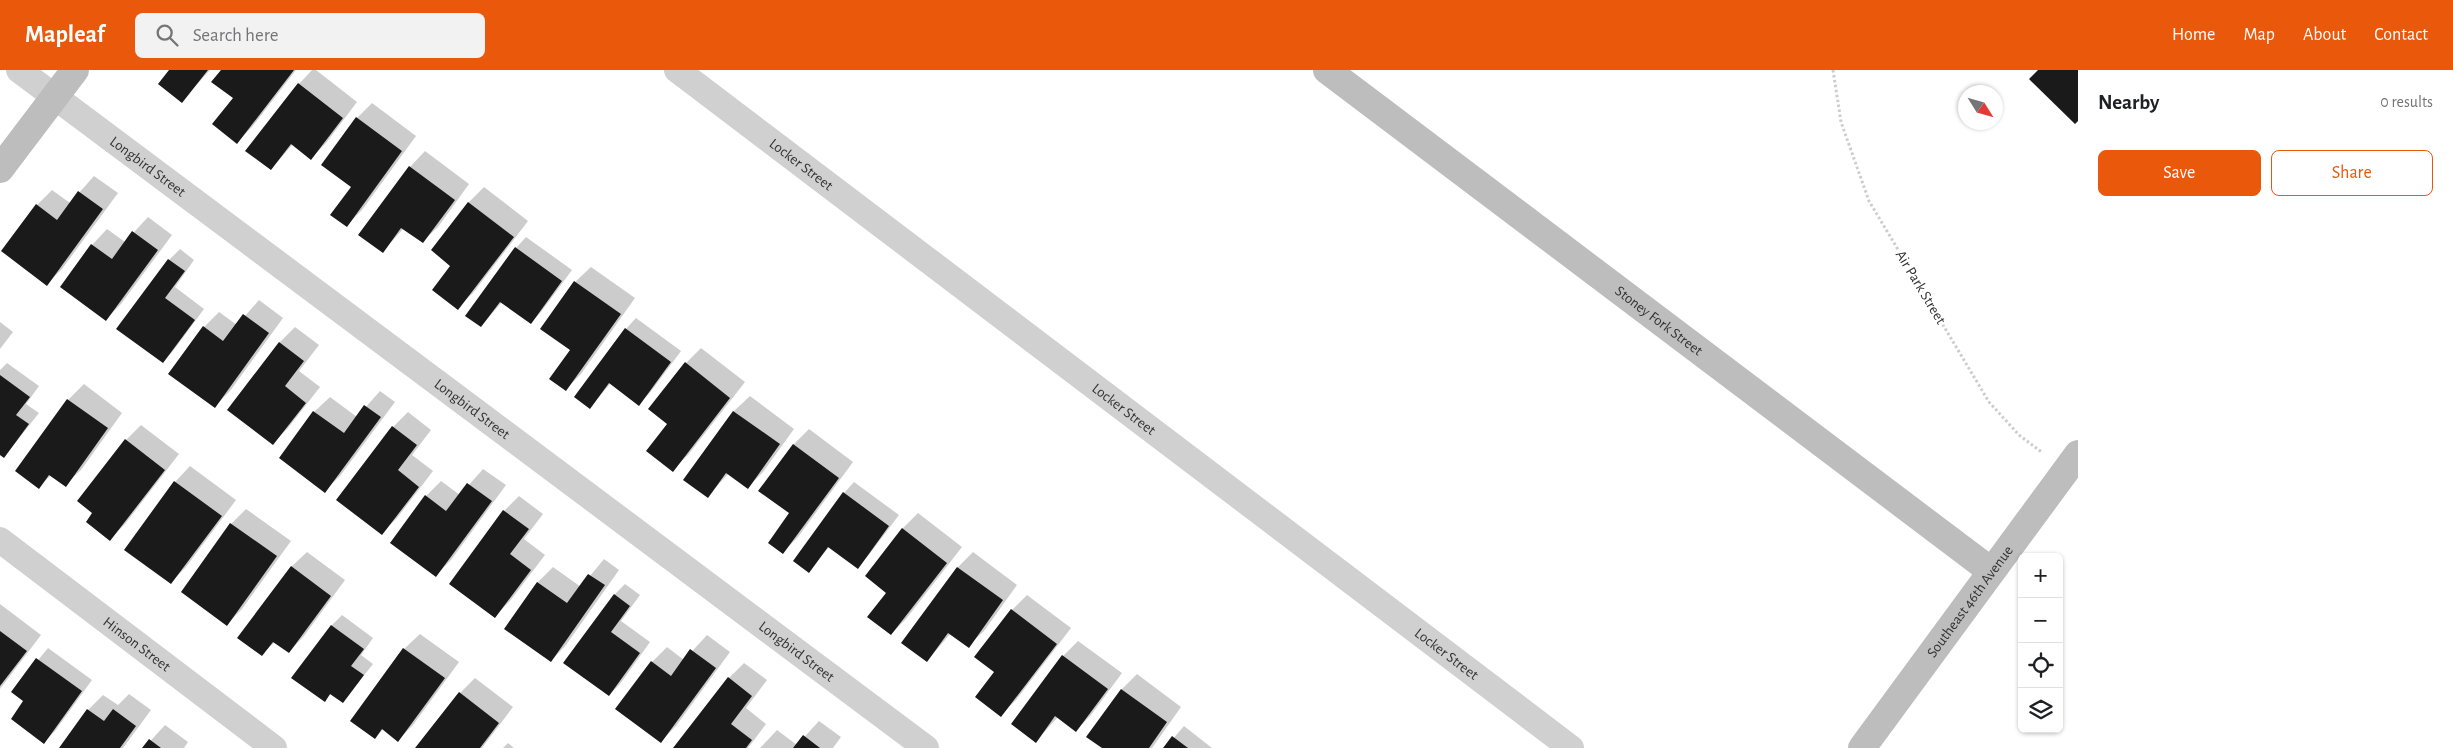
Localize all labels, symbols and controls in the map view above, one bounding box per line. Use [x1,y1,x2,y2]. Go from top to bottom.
search box [135,13,485,58]
icon: search [153,21,181,49]
text: Mapleaf [25,23,105,47]
text: Search here [193,26,279,45]
text: Home [2172,26,2215,44]
text: Map [2243,26,2275,44]
text: About [2303,26,2346,44]
text: Contact [2374,26,2428,44]
north arrow [1958,85,2003,130]
text: Nearby [2098,92,2159,113]
text: 0 results [2380,94,2433,110]
street label: Longbird Street [107,134,188,200]
street label: Locker Street [766,136,836,194]
button: Save [2098,150,2261,196]
button: Share [2271,150,2433,196]
street label: Air Park Street [1893,248,1949,327]
street label: Stoney Fork Street [1612,283,1705,359]
street label: Longbird Street [431,376,513,442]
street label: Locker Street [1089,381,1158,438]
street label: Southeast 46th Avenue [1924,543,2016,660]
map controls [2018,553,2063,733]
button: + [2018,553,2063,598]
button: − [2018,598,2063,643]
street label: Hinson Street [100,614,173,675]
street label: Longbird Street [756,619,837,685]
street label: Locker Street [1412,625,1481,683]
button: locate [2018,643,2063,688]
button: layers [2018,688,2063,733]

